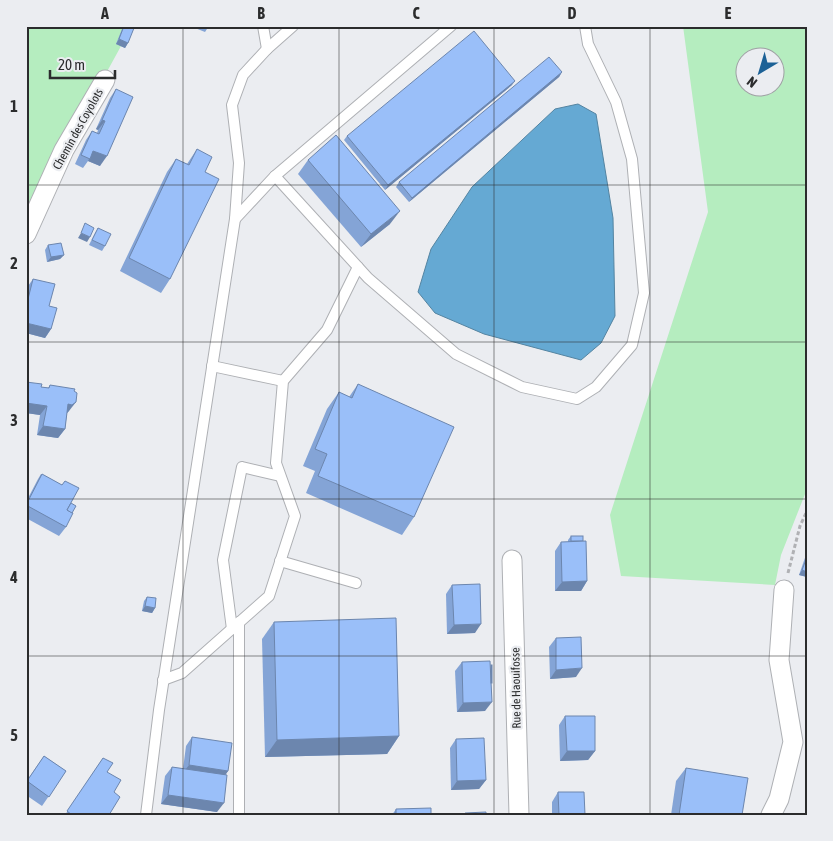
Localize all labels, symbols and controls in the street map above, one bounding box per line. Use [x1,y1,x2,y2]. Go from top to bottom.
text: A [100,4,109,22]
text: B [257,4,265,22]
text: C [412,4,420,22]
text: D [568,4,577,22]
text: E [725,4,732,22]
scale bar [50,48,115,80]
north arrow [736,48,786,98]
text: 20 m [58,56,85,73]
text: N [744,73,760,91]
street label: Chemin des Coyolots [50,86,106,172]
text: 1 [10,97,18,115]
text: 2 [10,254,18,272]
text: 3 [10,411,18,429]
text: 4 [9,568,18,586]
street label: Rue de Haouifosse [508,647,524,729]
text: 5 [10,726,18,744]

